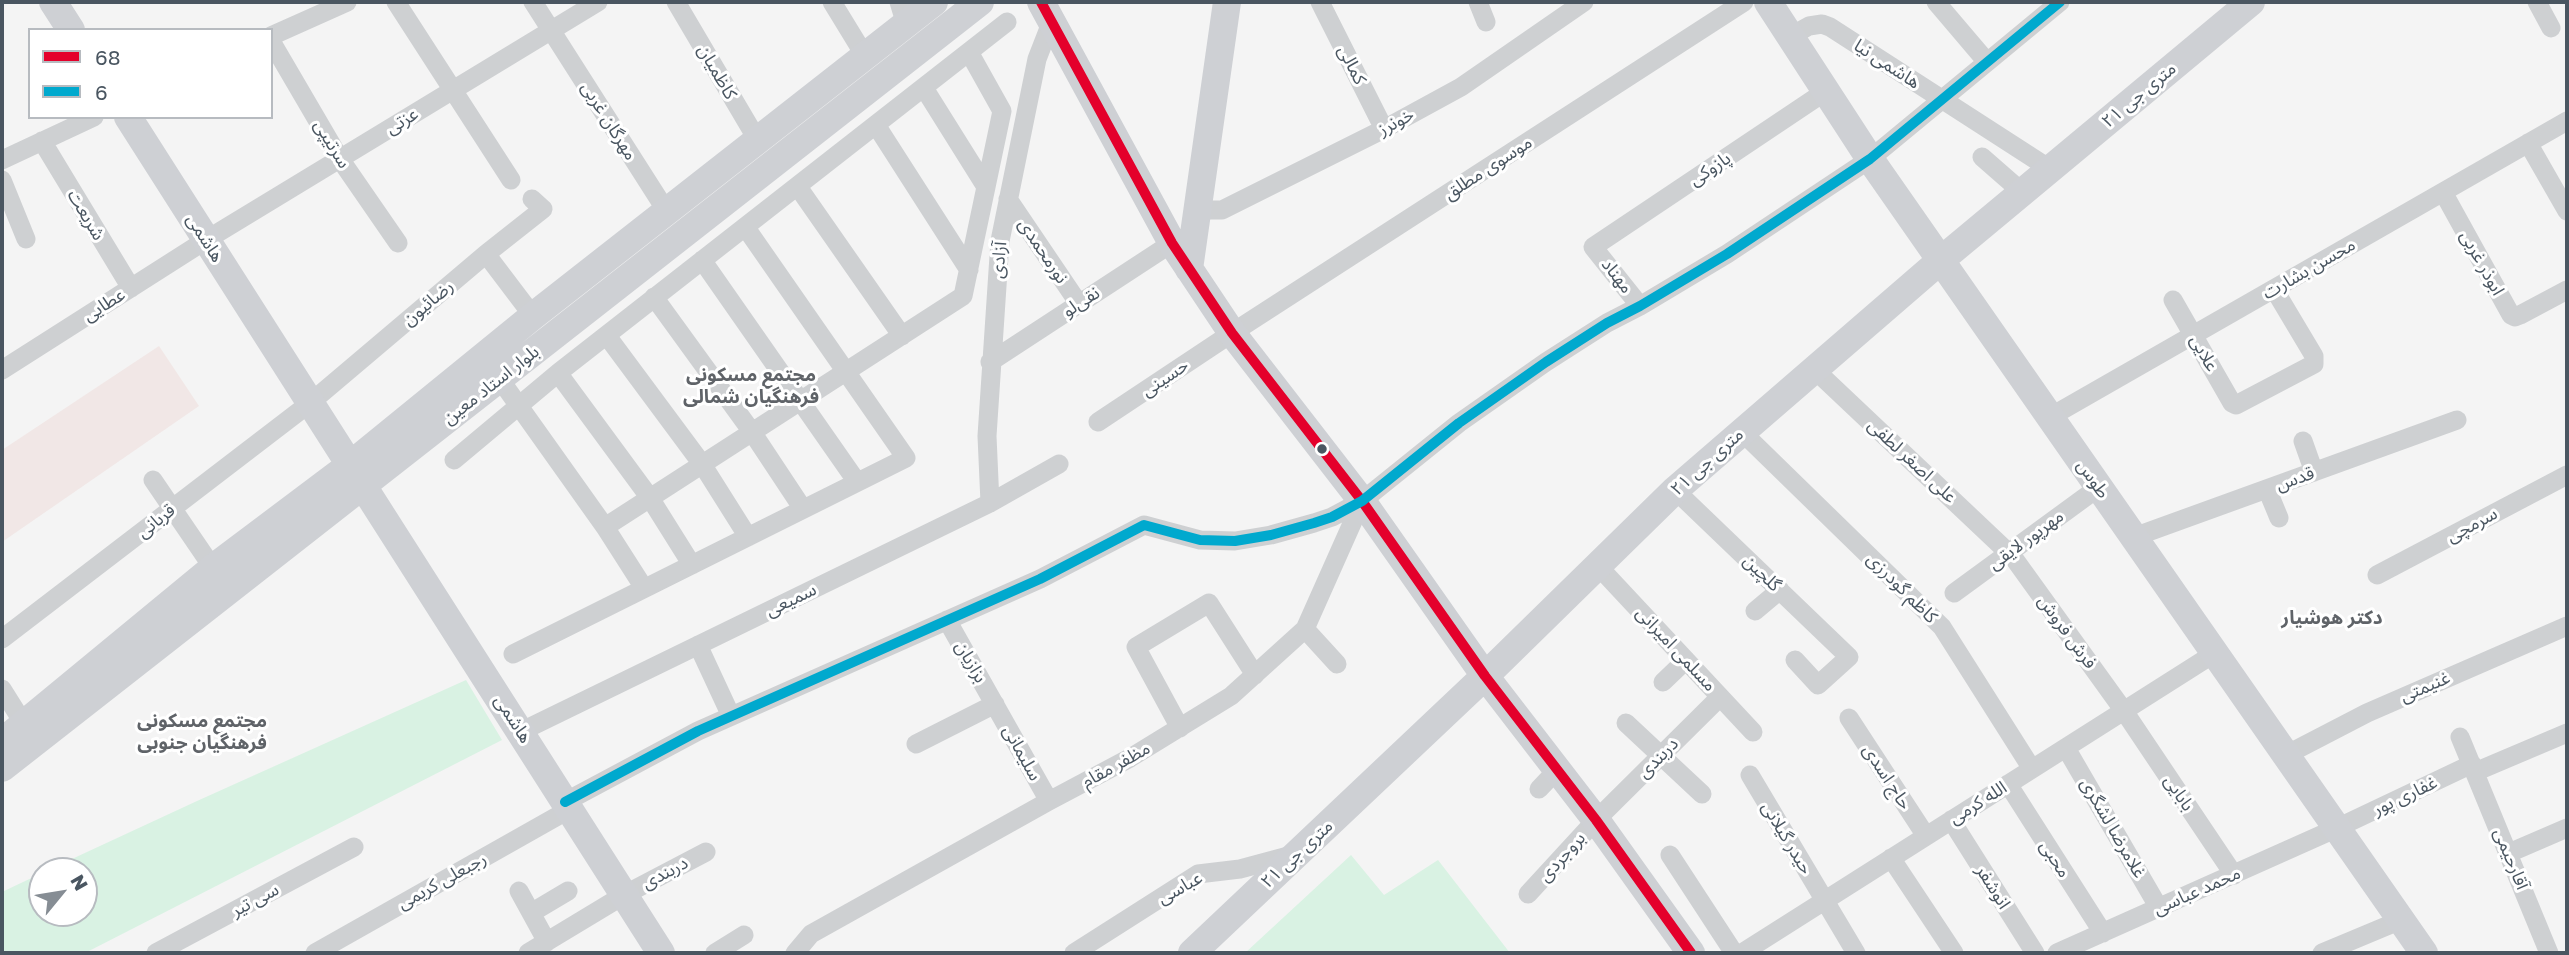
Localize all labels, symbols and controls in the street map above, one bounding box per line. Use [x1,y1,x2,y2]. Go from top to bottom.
legend [28,28,273,119]
street label: هاشمی نیا [1850,35,1924,93]
street label: کاظمیان [693,41,741,103]
street label: کمالی [1333,42,1371,88]
text: 68 [95,44,121,70]
street label: ۲۱ متری جی [2097,58,2181,132]
street label: مهرگان غربی [576,78,642,164]
text: 6 [95,79,108,105]
street label: عزتی [382,103,422,139]
street label: خونرز [1374,104,1418,140]
street label: سرتیپی [309,116,355,172]
street label: موسوی مطلق [1440,131,1536,205]
street label: پازوکی [1685,147,1735,191]
street label: شریعت [63,186,109,244]
street label: هاشمی [182,210,228,266]
street label: نورمحمدی [1013,214,1073,288]
street label: ابوذر غربی [2455,227,2509,299]
street label: محسن بشارت [2259,234,2359,304]
street label: آزادی [987,241,1011,279]
street label: مهناد [1597,254,1637,298]
street label: رضائیون [398,275,458,331]
street label: نقی‌لو [1058,282,1104,322]
street label: عطایی [79,284,129,326]
street label: علایی [2185,331,2223,375]
street label: بلوار استاد معین [439,341,543,429]
street label: حسینی [1137,354,1193,402]
district label: مجتمع مسکونی فرهنگیان شمالی [683,364,819,408]
street label: علی‌ اصغر لطفی [1863,414,1961,508]
street label: ۲۱ متری جی [1666,424,1748,500]
unlabelled marker [1315,442,1329,456]
street label: طوس [2072,455,2114,503]
street label: قدس [2273,462,2317,496]
street label: قربانی [132,499,180,543]
street label: سرمچی [2443,503,2501,547]
street label: مهرپور لایقی [1984,505,2068,575]
street label: کاظم گودرزی [1862,548,1942,628]
street label: گلچین [1739,550,1785,596]
street label: سمیعی [762,578,820,622]
street label: فرش فروش [2033,591,2101,673]
street label: مسلمی امیرانی [1631,602,1721,696]
district label: دکتر هوشیار [2281,607,2383,629]
street label: بزازیان [950,637,992,687]
street label: غنیمتی [2397,667,2453,707]
street label: هاشمی [489,691,537,747]
district label: مجتمع مسکونی فرهنگیان جنوبی [137,710,267,754]
street label: سلیمانی [998,722,1046,784]
street label: دربندی [1633,733,1683,783]
street label: مظفر مقام [1078,737,1154,793]
street label: حاج اسدی [1858,740,1916,814]
street label: بابایی [2159,771,2199,815]
street label: غفاری پور [2369,772,2441,820]
street label: غلامرضا لشگری [2076,774,2150,882]
street label: الله کرمی [1945,777,2011,829]
street label: حیدر گیلانی [1757,798,1817,878]
street label: ۲۱ متری جی [1257,815,1337,893]
street label: آقارحیمی [2489,825,2533,893]
street label: بروجردی [1534,828,1590,886]
street label: محبی [2035,836,2075,882]
street label: رجبعلی کریمی [394,848,490,914]
street label: دربندی [638,852,692,894]
north arrow [28,857,98,927]
street label: انوشفر [1971,861,2015,913]
street label: محمد عباسی [2150,862,2244,920]
street label: عباسی [1154,867,1206,909]
text: N [66,870,93,894]
street label: سی تیر [227,878,283,922]

